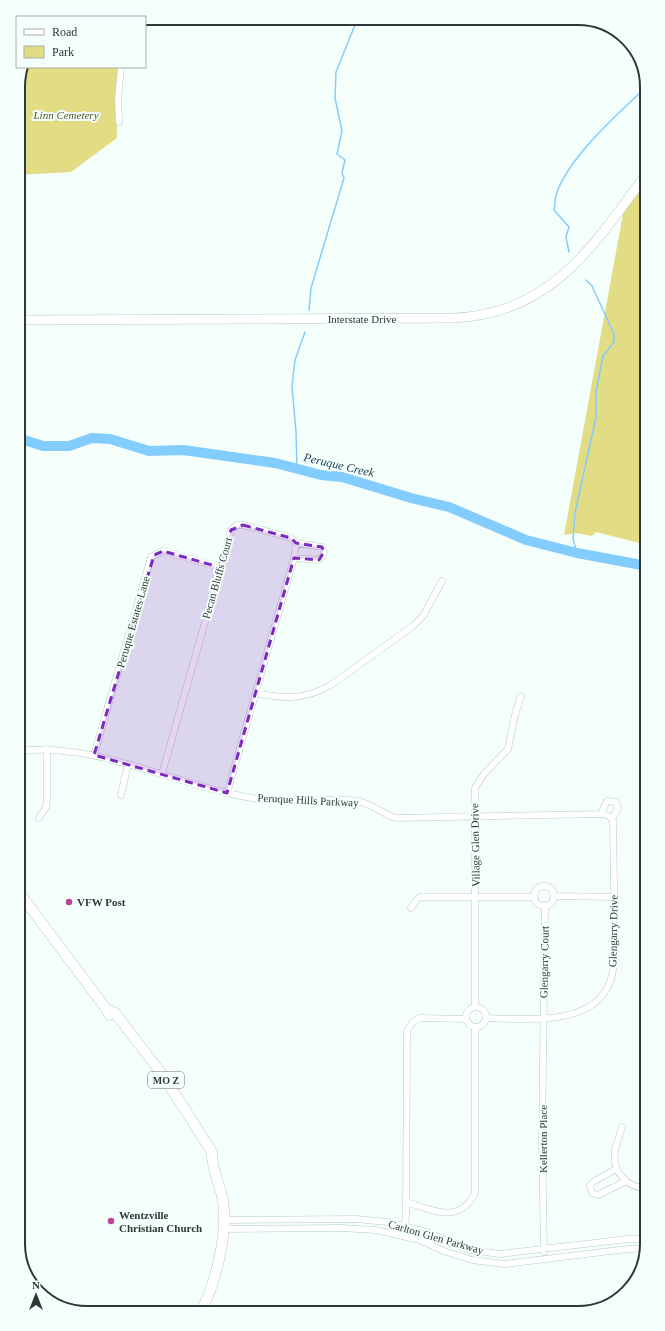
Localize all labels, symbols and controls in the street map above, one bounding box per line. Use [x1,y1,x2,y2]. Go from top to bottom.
legend [16,16,146,68]
text: Road [52,25,77,39]
text: Park [52,45,74,59]
park label: Linn Cemetery [32,109,99,121]
street label: Interstate Drive [328,313,396,325]
water label: Peruque Creek [301,450,376,480]
street label: Pecan Bluffs Court [200,536,234,620]
street label: Peruque Estates Lane [114,575,152,669]
street label: Peruque Hills Parkway [257,791,359,809]
street label: Village Glen Drive [468,803,482,887]
street label: Glengarry Drive [606,895,620,967]
place label: VFW Post [77,896,126,908]
marker: VFW Post [64,897,74,907]
street label: Glengarry Court [537,926,551,998]
road number: MO Z [148,1072,184,1088]
street label: Kellerton Place [537,1105,549,1173]
place label: Wentzville Christian Church [119,1209,202,1234]
marker: Wentzville Christian Church [106,1216,116,1226]
street label: Carlton Glen Parkway [387,1218,485,1256]
north arrow [16,1275,56,1315]
text: N [32,1279,40,1291]

